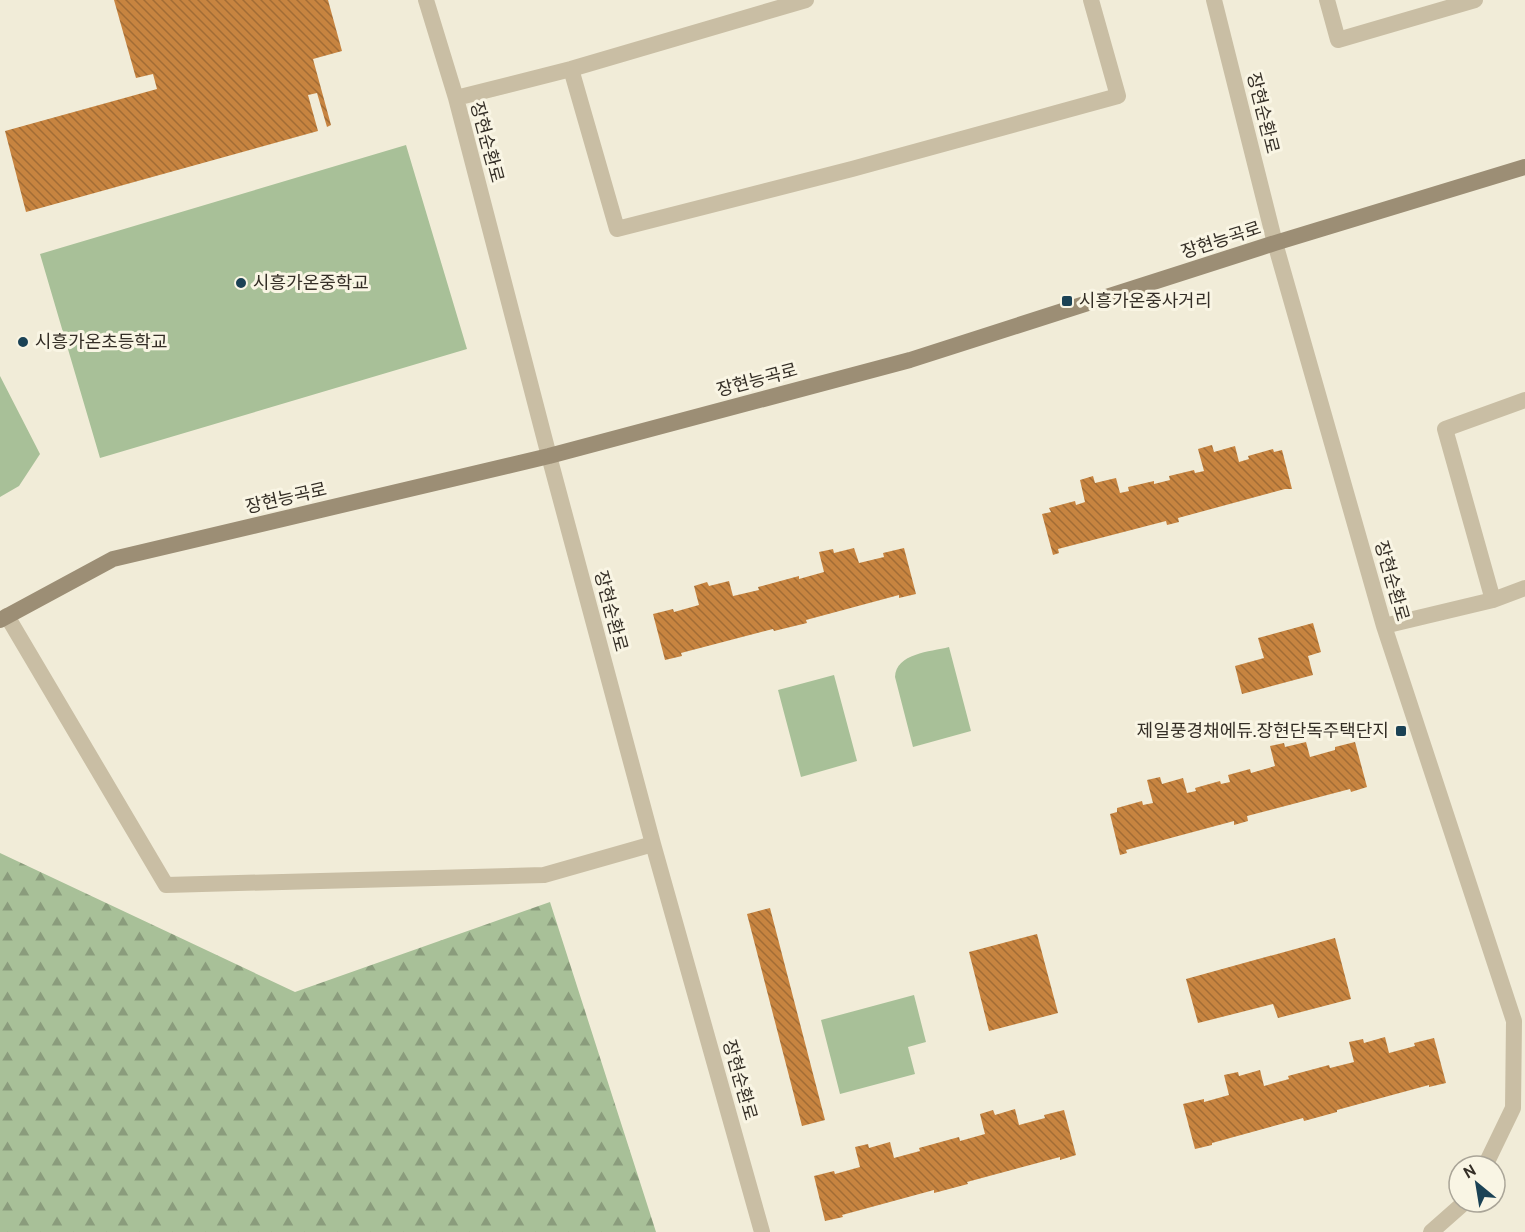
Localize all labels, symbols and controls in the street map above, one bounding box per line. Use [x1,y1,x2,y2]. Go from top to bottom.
street label: 장현순환로 [1242,70,1284,156]
street label: 장현순환로 [466,99,508,185]
street label: 장현능곡로 [1178,217,1264,263]
place label: 시흥가온중학교 [253,272,369,294]
marker: 시흥가온중학교 [234,276,248,290]
place label: 시흥가온중사거리 [1079,290,1211,312]
marker: 시흥가온중사거리 [1060,294,1074,308]
place label: 시흥가온초등학교 [35,331,167,353]
marker: 시흥가온초등학교 [16,335,30,349]
street label: 장현능곡로 [714,359,800,401]
street label: 장현능곡로 [243,478,329,518]
street label: 장현순환로 [1370,538,1414,624]
street label: 장현순환로 [590,568,632,654]
place label: 제일풍경채에듀.장현단독주택단지 [1137,720,1389,742]
marker: 제일풍경채에듀.장현단독주택단지 [1394,724,1408,738]
street label: 장현순환로 [718,1037,762,1123]
north arrow [1447,1154,1507,1214]
text: N [1460,1160,1479,1182]

